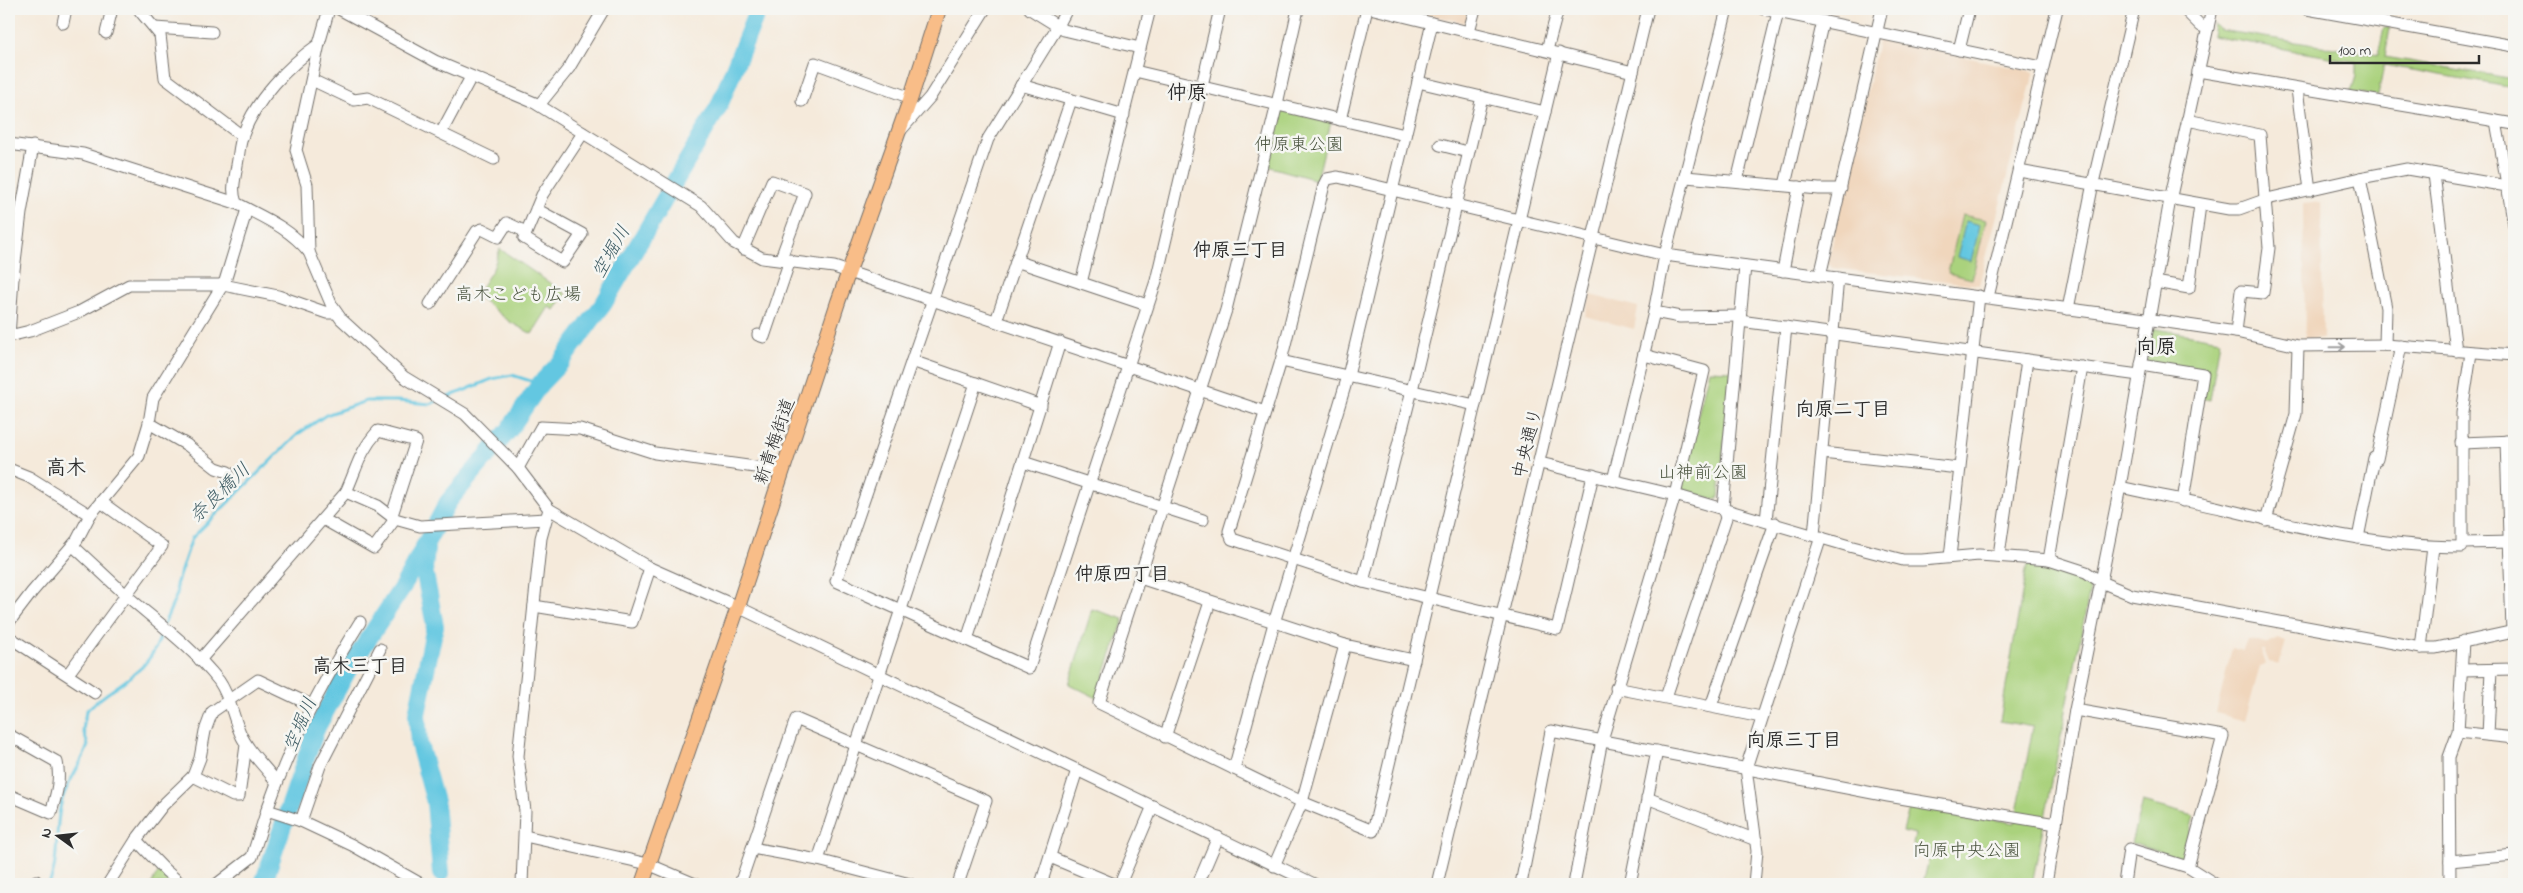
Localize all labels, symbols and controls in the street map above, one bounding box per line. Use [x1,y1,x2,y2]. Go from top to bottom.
scale bar [2330,32,2479,64]
text: 100 m [2338,40,2371,62]
district label: 仲原 [1167,80,1207,109]
park label: 仲原東公園 [1254,133,1344,159]
water label: 空堀川 [586,221,638,284]
district label: 仲原三丁目 [1192,238,1288,265]
park label: 高木こども広場 [455,283,581,309]
district label: 向原 [2136,334,2176,363]
one-way arrow [2330,342,2346,352]
street label: 新青梅街道 [749,395,803,488]
district label: 向原二丁目 [1795,397,1891,424]
street label: 中央通り [1508,405,1550,482]
district label: 高木 [46,455,86,484]
water label: 奈良橋川 [184,458,257,530]
park label: 山神前公園 [1658,461,1748,487]
district label: 仲原四丁目 [1074,562,1170,589]
district label: 高木三丁目 [312,654,408,681]
water label: 空堀川 [278,693,325,756]
district label: 向原三丁目 [1746,728,1842,755]
north arrow [32,810,82,860]
text: N [36,826,58,840]
park label: 向原中央公園 [1913,839,2021,865]

